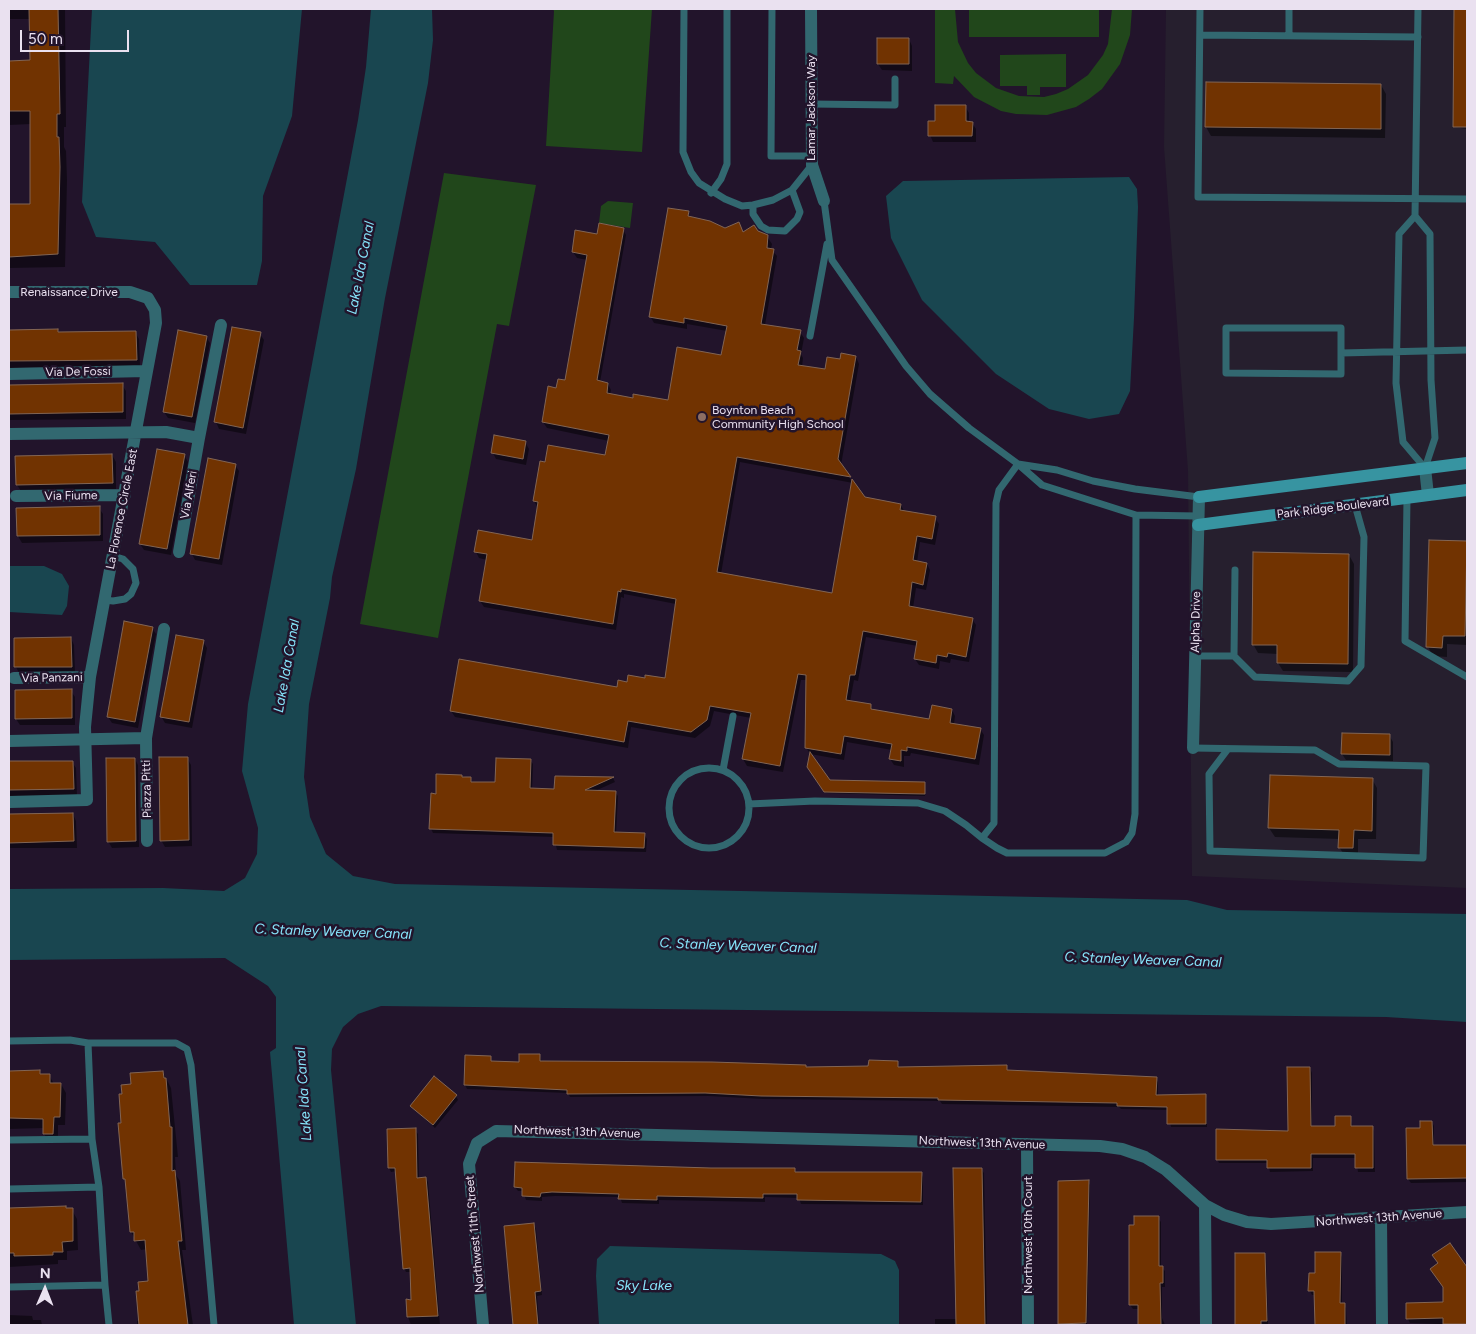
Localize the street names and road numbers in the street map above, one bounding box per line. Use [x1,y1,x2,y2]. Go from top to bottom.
street label: Lamar Jackson Way [804,55,818,161]
street label: Renaissance Drive [20,285,118,299]
street label: Via De Fossi [45,364,111,380]
street label: La Florence Circle East [103,448,141,570]
street label: Via Alferi [178,470,200,520]
street label: Via Fiume [44,488,98,504]
street label: Park Ridge Boulevard [1276,494,1390,522]
street label: Alpha Drive [1188,591,1204,653]
street label: Via Panzani [21,670,83,686]
street label: Piazza Pitti [139,760,155,818]
street label: Northwest 13th Avenue [513,1123,641,1141]
street label: Northwest 13th Avenue [918,1134,1046,1152]
street label: Northwest 11th Street [463,1175,487,1293]
street label: Northwest 10th Court [1021,1176,1035,1294]
street label: Northwest 13th Avenue [1315,1206,1443,1230]

